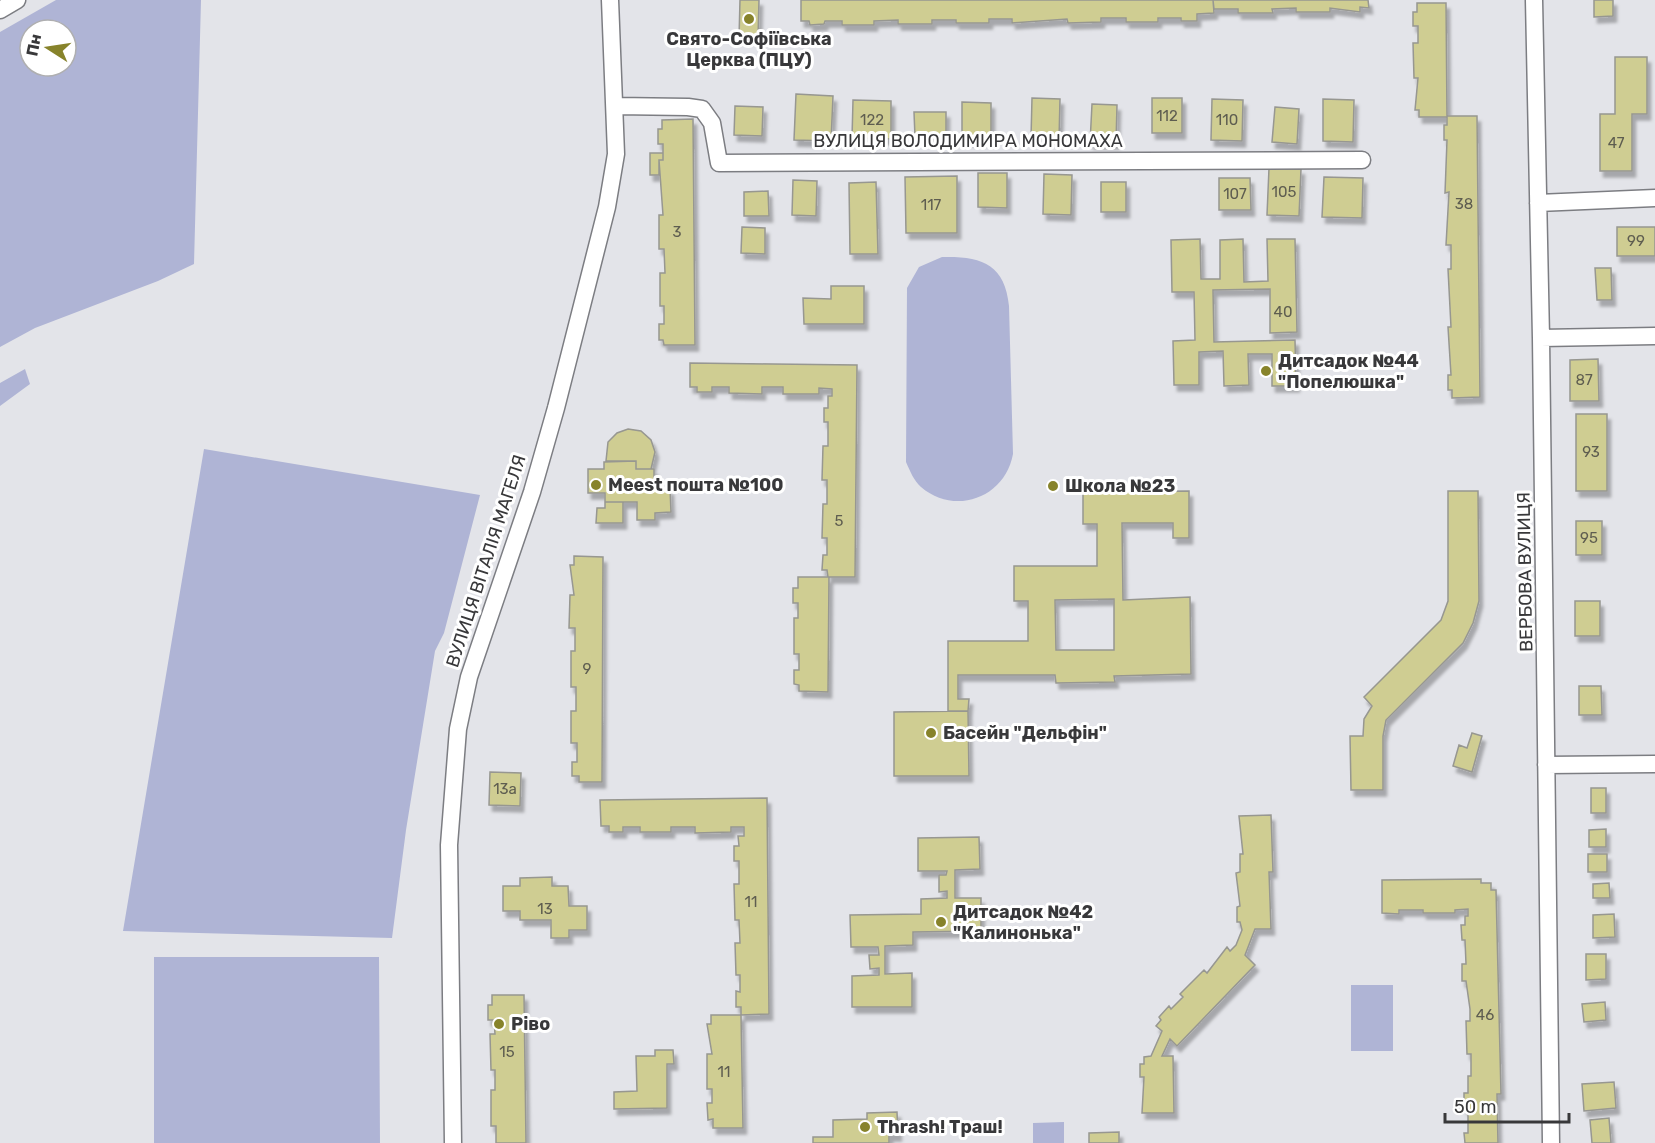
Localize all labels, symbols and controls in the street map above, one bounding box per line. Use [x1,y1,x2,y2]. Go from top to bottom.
marker: Свято-Софіївська Церква (ПЦУ) [742,12,756,26]
north arrow [18,18,78,78]
place label: Свято-Софіївська Церква (ПЦУ) [666,28,832,71]
text: Пн [22,32,45,58]
house number: 112 [1156,107,1178,125]
house number: 122 [860,111,884,129]
house number: 110 [1216,111,1238,129]
street label: ВУЛИЦЯ ВОЛОДИМИРА МОНОМАХА [813,130,1123,152]
house number: 47 [1608,134,1625,152]
house number: 105 [1272,183,1297,201]
house number: 107 [1223,185,1247,203]
house number: 38 [1455,195,1473,213]
house number: 117 [921,196,942,214]
house number: 3 [672,223,682,241]
house number: 99 [1627,232,1645,250]
house number: 40 [1274,303,1292,321]
place label: Дитсадок №44 "Попелюшка" [1278,350,1419,393]
marker: Дитсадок №44 "Попелюшка" [1259,364,1273,378]
house number: 87 [1575,371,1593,389]
house number: 93 [1582,443,1600,461]
street label: ВУЛИЦЯ ВІТАЛІЯ МАГЕЛЯ [441,452,531,670]
place label: Meest пошта №100 [608,474,783,496]
place label: Школа №23 [1065,475,1176,497]
marker: Meest пошта №100 [589,478,603,492]
marker: Школа №23 [1046,479,1060,493]
street label: ВЕРБОВА ВУЛИЦЯ [1513,492,1537,652]
house number: 5 [835,512,844,530]
house number: 95 [1580,529,1598,547]
house number: 9 [583,660,592,678]
place label: Басейн "Дельфін" [943,722,1107,744]
marker: Басейн "Дельфін" [924,726,938,740]
house number: 13а [493,780,517,798]
house number: 11 [745,893,757,911]
house number: 13 [537,900,553,918]
place label: Дитсадок №42 "Калинонька" [953,901,1093,944]
marker: Дитсадок №42 "Калинонька" [934,915,948,929]
house number: 46 [1476,1006,1494,1024]
place label: Ріво [511,1013,550,1035]
marker: Ріво [492,1017,506,1031]
house number: 15 [499,1043,515,1061]
house number: 11 [718,1063,730,1081]
scale bar [1445,1086,1570,1124]
text: 50 m [1454,1096,1497,1118]
place label: Thrash! Траш! [877,1116,1003,1138]
marker: Thrash! Траш! [858,1120,872,1134]

